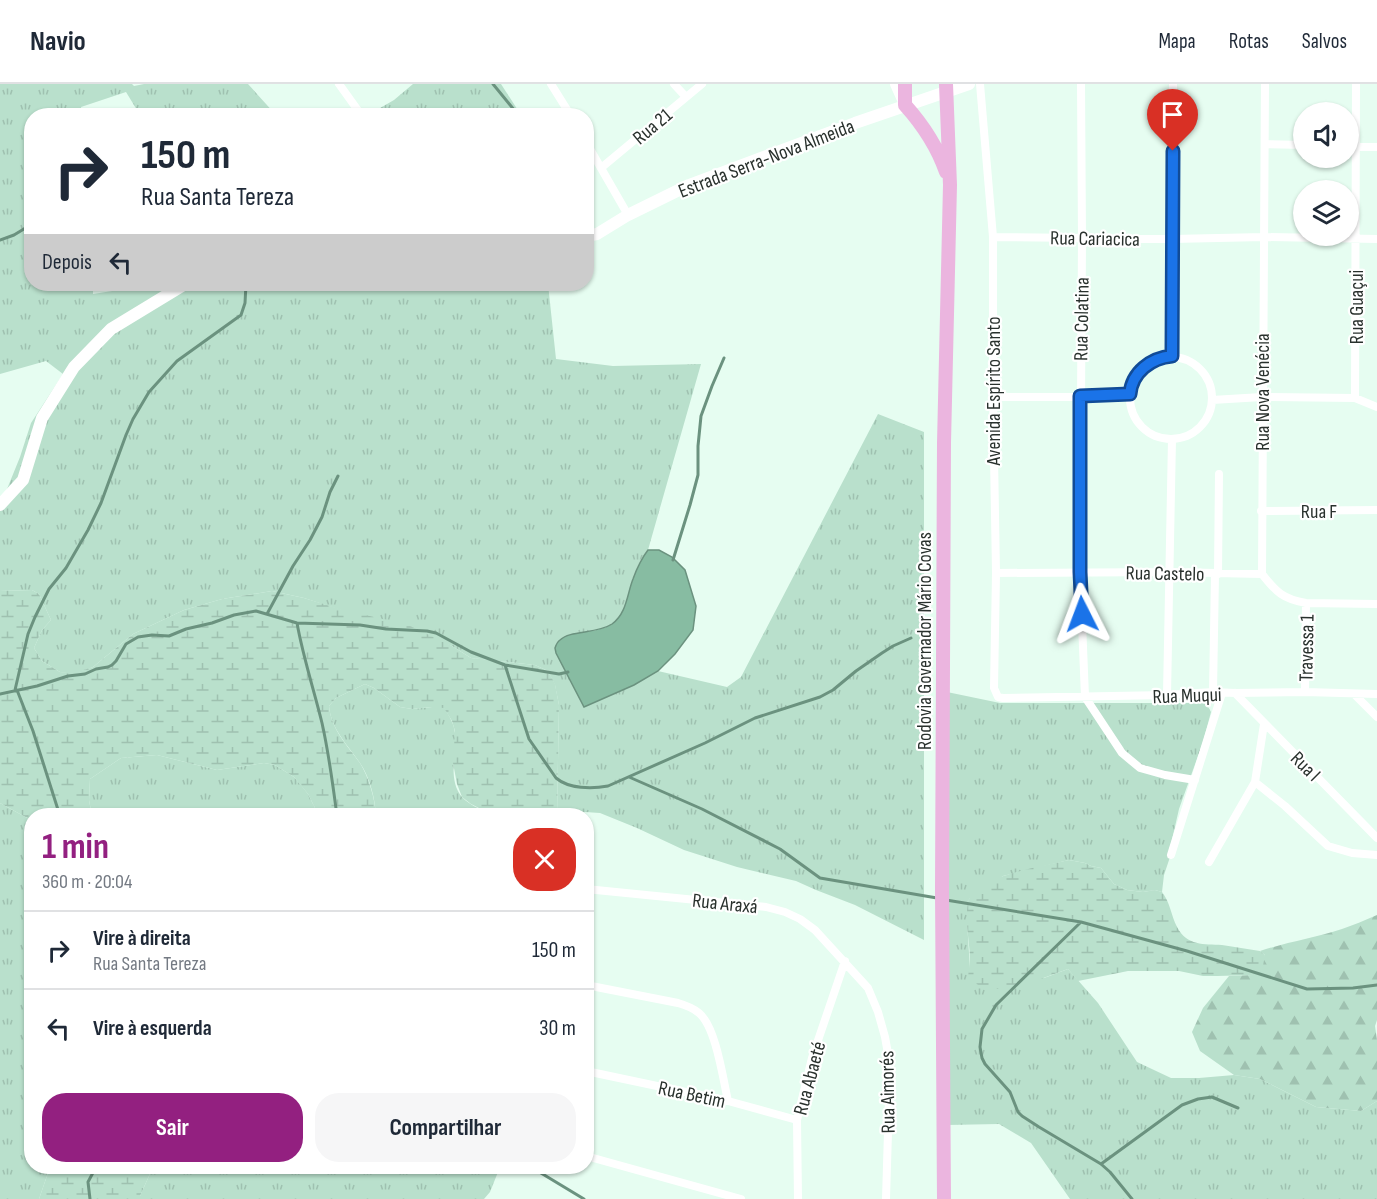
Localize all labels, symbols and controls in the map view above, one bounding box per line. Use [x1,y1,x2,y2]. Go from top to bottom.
text: Navio [30,25,86,58]
text: Mapa [1158,29,1196,54]
text: Rotas [1229,29,1269,54]
text: Salvos [1302,29,1347,54]
pin [1147,89,1198,151]
icon: arrive [1156,98,1189,131]
map controls [1293,102,1359,246]
button: sound [1293,102,1359,168]
street label: Rua 21 [628,104,677,150]
street label: Estrada Serra-Nova Almeida [675,114,858,204]
text: 150 m [141,130,230,181]
icon: right [42,132,120,210]
button: layers [1293,180,1359,246]
text: Rua Santa Tereza [141,181,294,213]
street label: Rua Cariacica [1050,226,1140,252]
icon: left [104,246,137,279]
text: Depois [42,249,92,276]
street label: Rua Guaçui [1345,270,1369,344]
street label: Rua Colatina [1069,277,1095,361]
street label: Avenida Espírito Santo [982,317,1006,466]
street label: Rua Nova Venécia [1251,333,1275,451]
street label: Rua F [1301,500,1337,524]
street label: Rodovia Governador Mário Covas [913,532,937,750]
street label: Rua Castelo [1125,561,1205,587]
position arrow [1050,582,1114,646]
street label: Travessa 1 [1294,614,1320,682]
street label: Rua Muqui [1152,683,1222,709]
street label: Rua I [1285,747,1325,787]
text: 1 min [42,826,109,869]
button: close [513,828,576,891]
text: 360 m · 20:04 [42,870,132,894]
street label: Rua Araxá [691,889,759,919]
text: Vire à direita [93,925,191,952]
icon: right [42,934,75,967]
text: 150 m [532,937,576,964]
text: Rua Santa Tereza [93,952,207,976]
icon: left [42,1012,75,1045]
text: Vire à esquerda [93,1015,212,1042]
text: 30 m [539,1015,576,1042]
street label: Rua Abaeté [789,1039,831,1118]
street label: Rua Aimorés [875,1051,901,1133]
street label: Rua Betim [656,1076,728,1114]
button: Sair [42,1093,303,1162]
button: Compartilhar [315,1093,576,1162]

